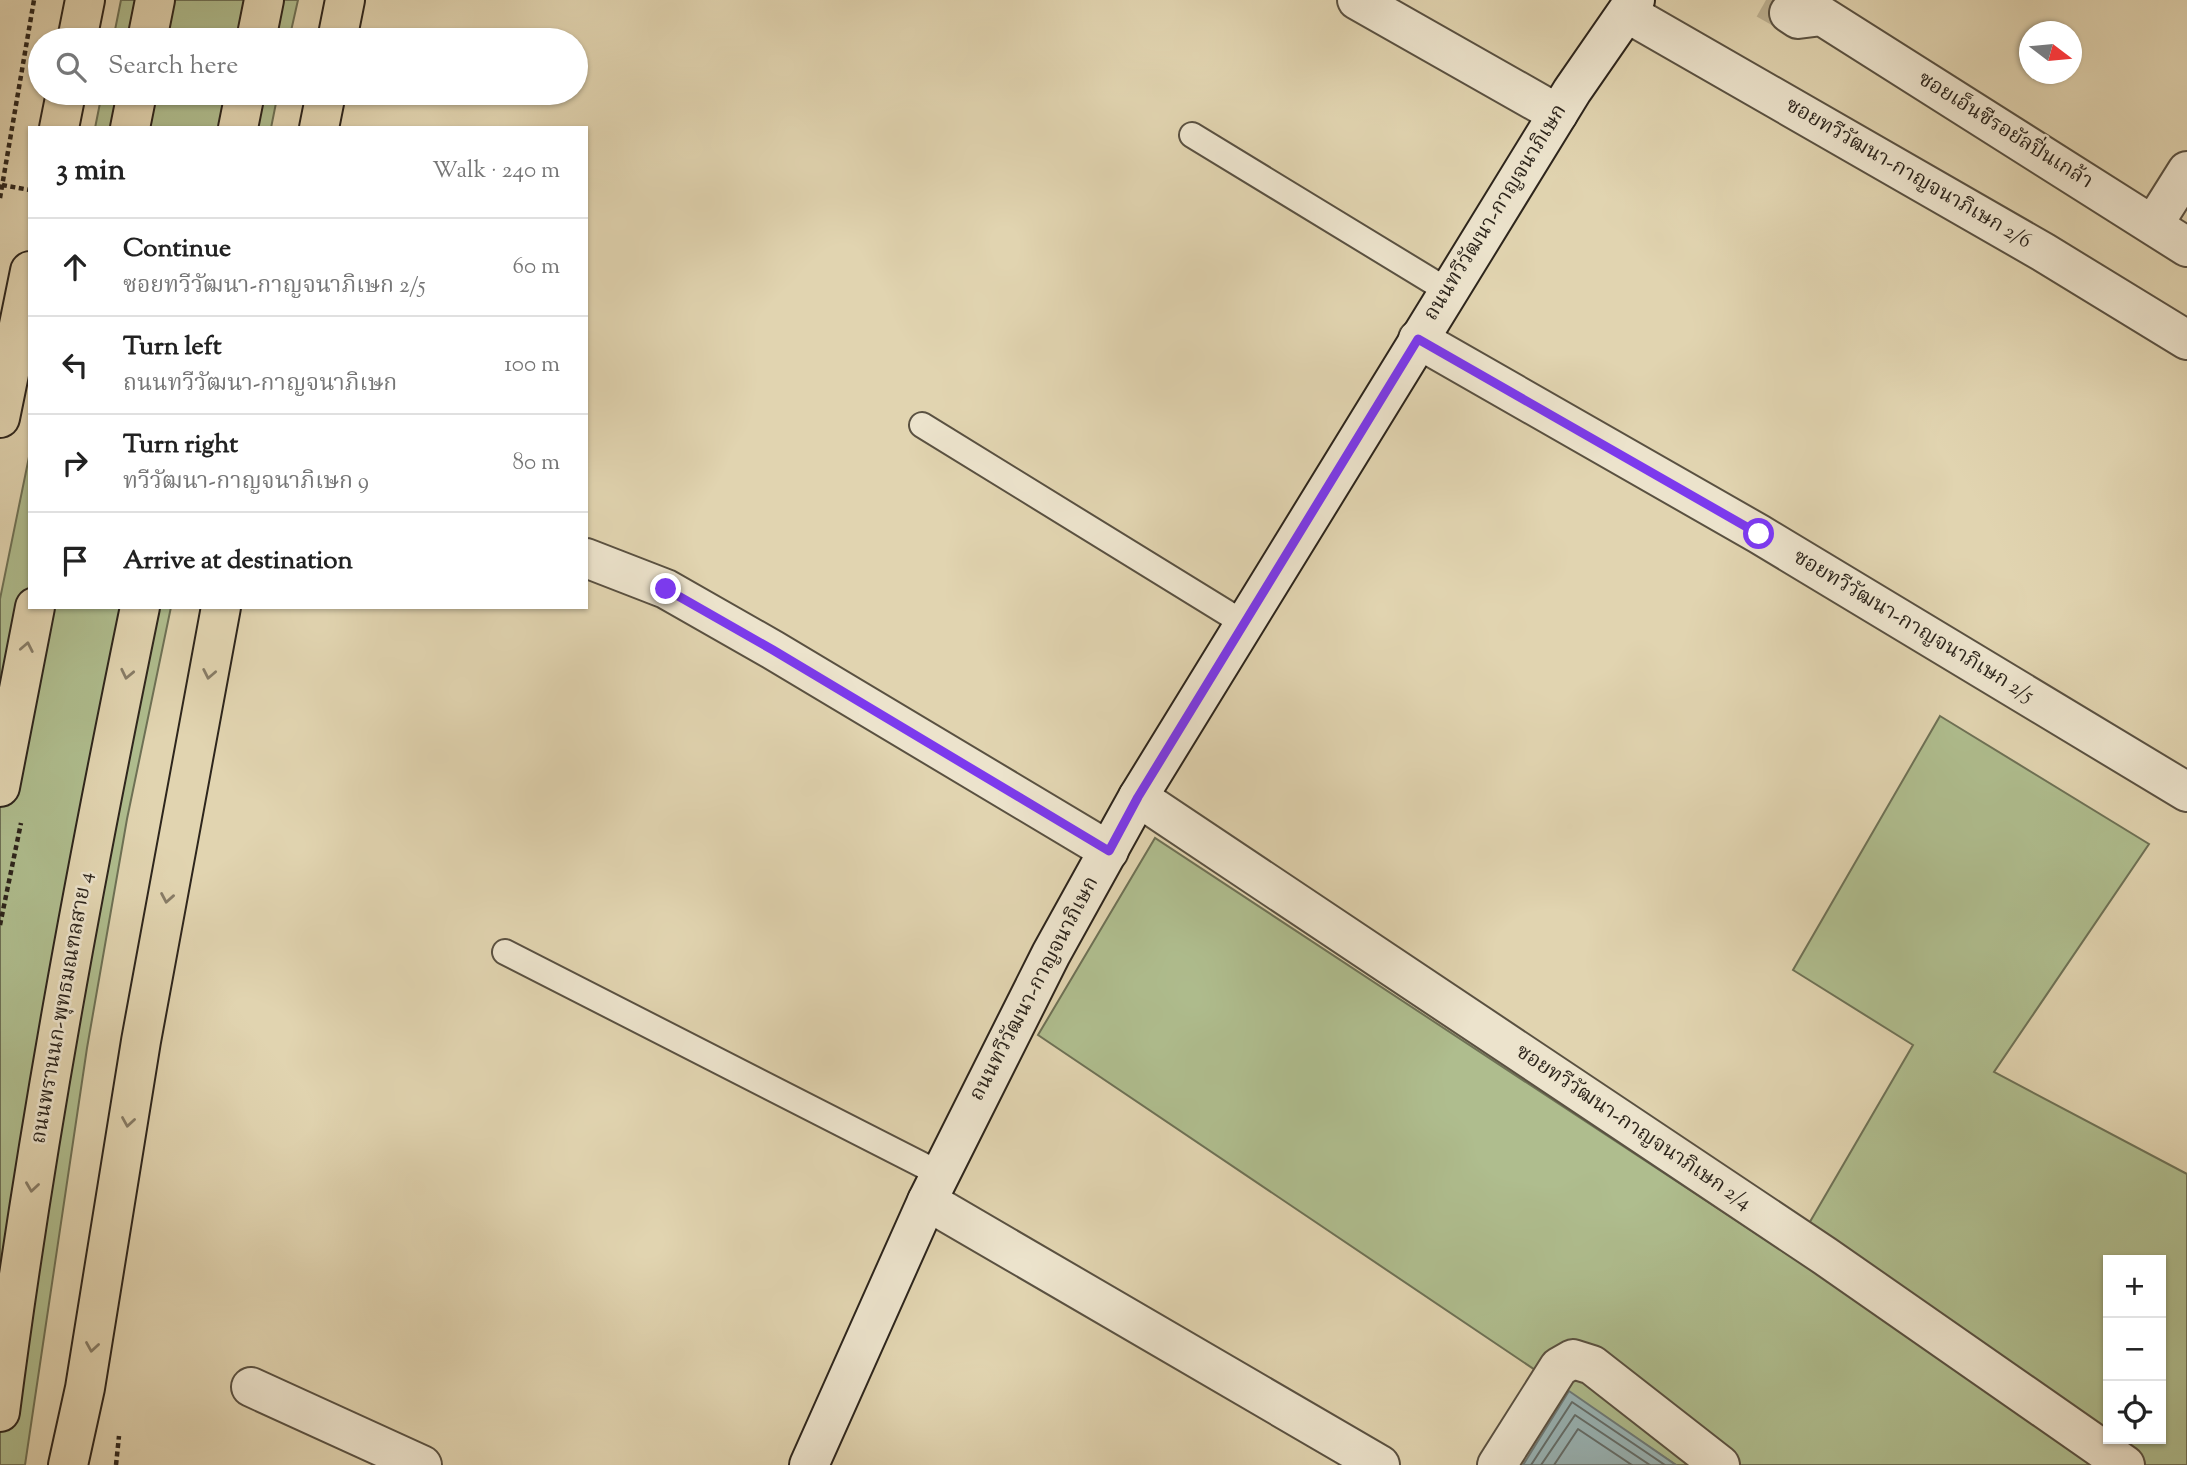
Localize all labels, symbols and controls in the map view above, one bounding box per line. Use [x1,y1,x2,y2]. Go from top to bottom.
north arrow [2019,21,2082,84]
search box [28,28,588,105]
icon: search [52,48,90,86]
text: Search here [108,48,238,85]
street label: ซอยเอ็นซีรอยัลปิ่นเกล้า [1912,63,2100,197]
street label: ซอยทวีวัฒนา-กาญจนาภิเษก 2/6 [1779,91,2037,257]
street label: ถนนทวีวัฒนา-กาญจนาภิเษก [1417,99,1575,327]
text: 3 min [56,150,126,193]
text: Walk · 240 m [432,155,560,188]
text: Continue [123,231,231,268]
icon: ahead [56,248,94,286]
text: 60 m [512,251,560,284]
text: ซอยทวีวัฒนา-กาญจนาภิเษก 2/5 [123,270,426,303]
text: Turn left [123,329,222,366]
icon: left [56,346,94,384]
text: 100 m [504,349,560,382]
text: ถนนทวีวัฒนา-กาญจนาภิเษก [123,368,397,401]
text: Turn right [123,427,238,464]
icon: right [56,444,94,482]
text: 80 m [512,447,560,480]
text: ทวีวัฒนา-กาญจนาภิเษก 9 [123,466,369,499]
route start [1743,518,1774,549]
icon: arrive [56,542,94,580]
text: Arrive at destination [123,543,353,580]
street label: ซอยทวีวัฒนา-กาญจนาภิเษก 2/5 [1787,543,2039,711]
route end [650,573,681,604]
one-way arrow [18,641,33,653]
one-way arrow [120,668,135,680]
one-way arrow [202,668,217,680]
street label: ถนนพรานนก-พุทธมณฑลสาย 4 [24,870,102,1146]
street label: ถนนทวีวัฒนา-กาญจนาภิเษก [963,871,1107,1107]
one-way arrow [160,892,175,904]
street label: ซอยทวีวัฒนา-กาญจนาภิเษก 2/4 [1509,1038,1757,1218]
one-way arrow [121,1116,136,1128]
one-way arrow [25,1181,40,1193]
map controls [2103,1255,2166,1444]
button: + [2103,1255,2166,1318]
button: − [2103,1318,2166,1381]
one-way arrow [85,1341,100,1353]
button: locate [2103,1381,2166,1444]

